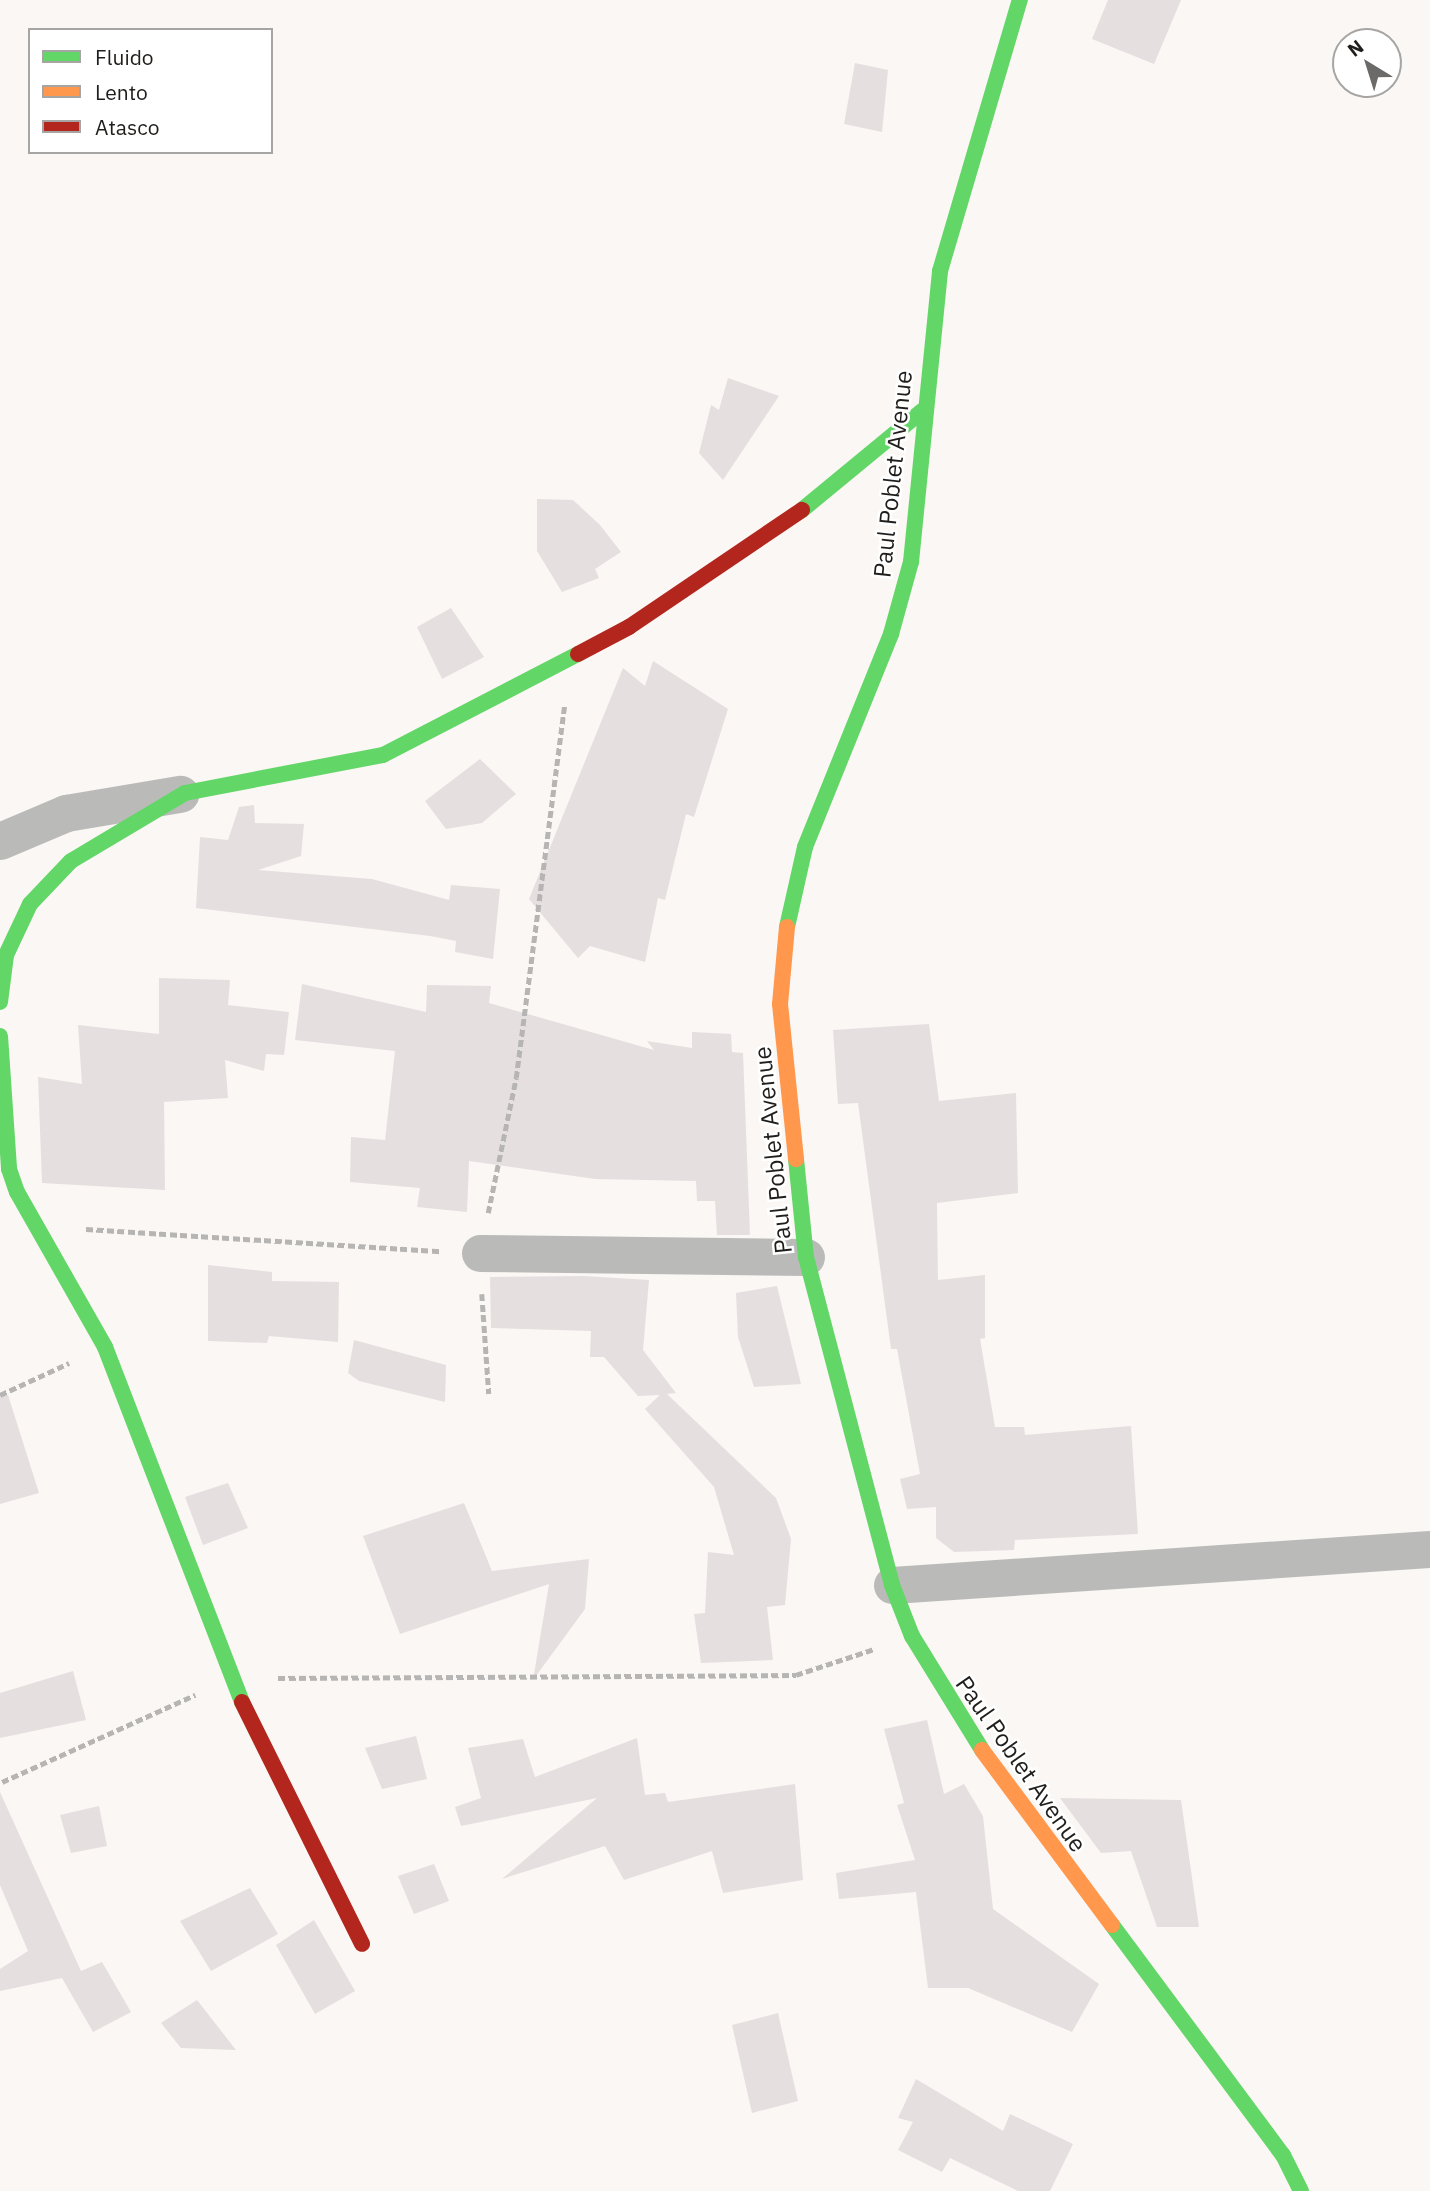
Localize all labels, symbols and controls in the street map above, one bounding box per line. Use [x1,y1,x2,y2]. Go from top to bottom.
legend [28,28,273,154]
north arrow [1332,28,1402,98]
text: N [1342,34,1368,62]
text: Fluido [95,43,154,71]
text: Lento [95,78,148,106]
text: Atasco [95,113,159,141]
street label: Paul Poblet Avenue [868,369,918,579]
street label: Paul Poblet Avenue [748,1045,798,1255]
street label: Paul Poblet Avenue [949,1670,1093,1858]

